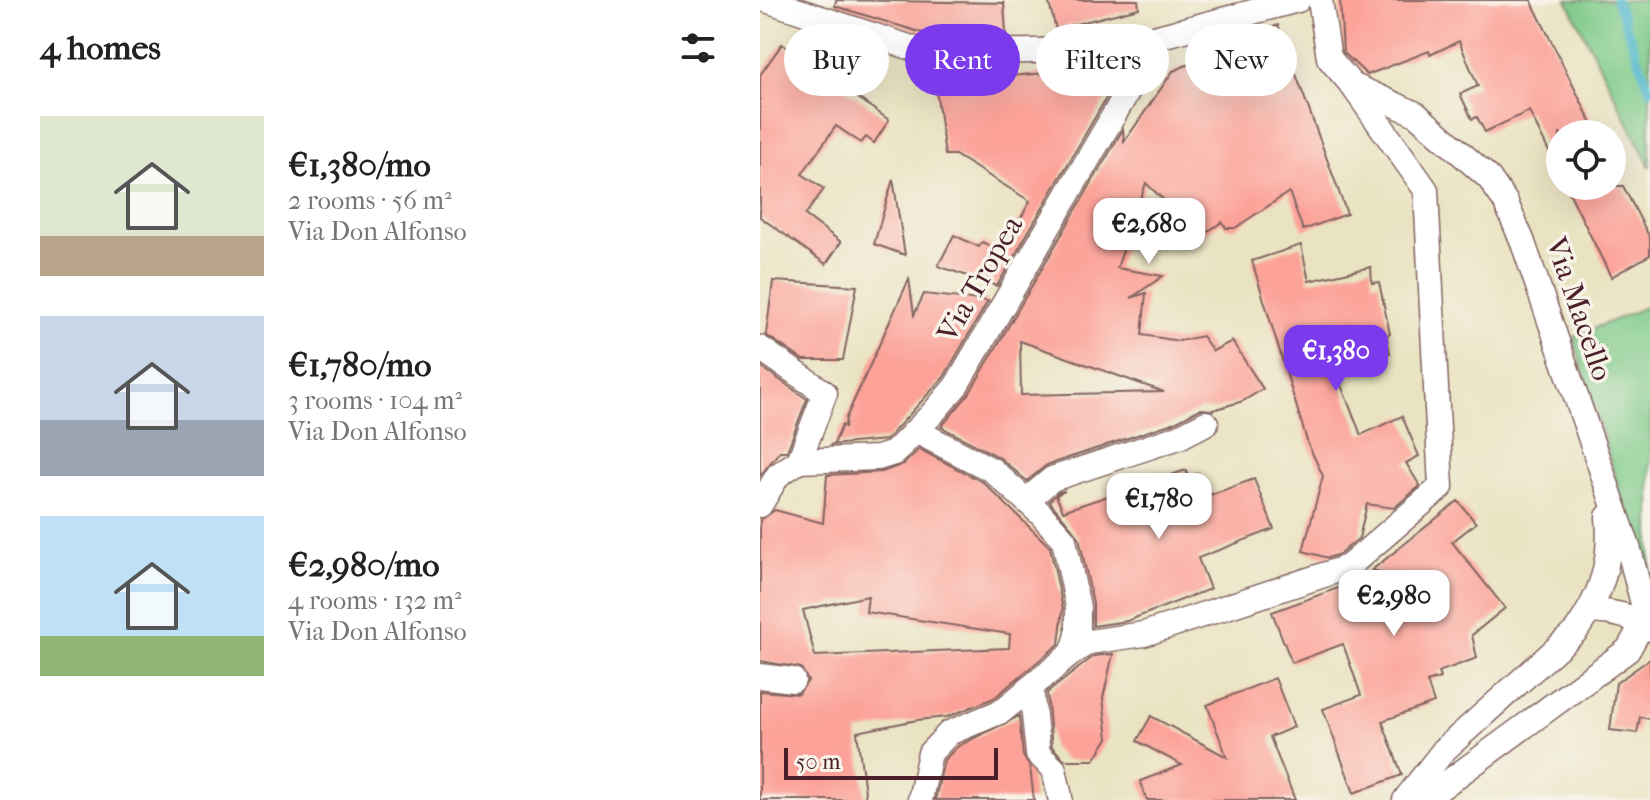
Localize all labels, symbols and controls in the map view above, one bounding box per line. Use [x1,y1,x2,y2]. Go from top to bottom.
chip: Buy [784,24,889,96]
chip: Rent [905,24,1020,96]
chip: Filters [1036,24,1169,96]
chip: New [1185,24,1297,96]
icon: filters [676,26,720,70]
text: 4 homes [40,28,161,68]
map controls [1546,120,1626,200]
button: locate [1546,120,1626,200]
text: €1,380/mo [288,145,431,185]
icon: home [104,148,200,244]
text: 2 rooms · 56 m² [288,185,452,216]
pin: €2,680 [1084,198,1214,266]
text: €2,680 [1111,208,1187,239]
street label: Via Tropea [929,209,1031,349]
text: Via Don Alfonso [288,216,467,247]
street label: Via Macello [1538,232,1620,385]
pin: €1,380 [1271,325,1401,393]
text: €1,380 [1302,335,1370,366]
text: €1,780/mo [288,345,431,385]
icon: home [104,348,200,444]
text: 3 rooms · 104 m² [288,385,462,416]
text: Via Don Alfonso [288,416,467,447]
pin: €1,780 [1094,473,1224,541]
text: €1,780 [1125,483,1193,514]
text: €2,980/mo [288,545,439,585]
icon: home [104,548,200,644]
pin: €2,980 [1329,570,1459,638]
text: €2,980 [1357,580,1431,611]
text: 4 rooms · 132 m² [288,585,462,616]
text: Via Don Alfonso [288,616,467,647]
scale bar [784,744,998,780]
text: 50 m [796,749,841,775]

